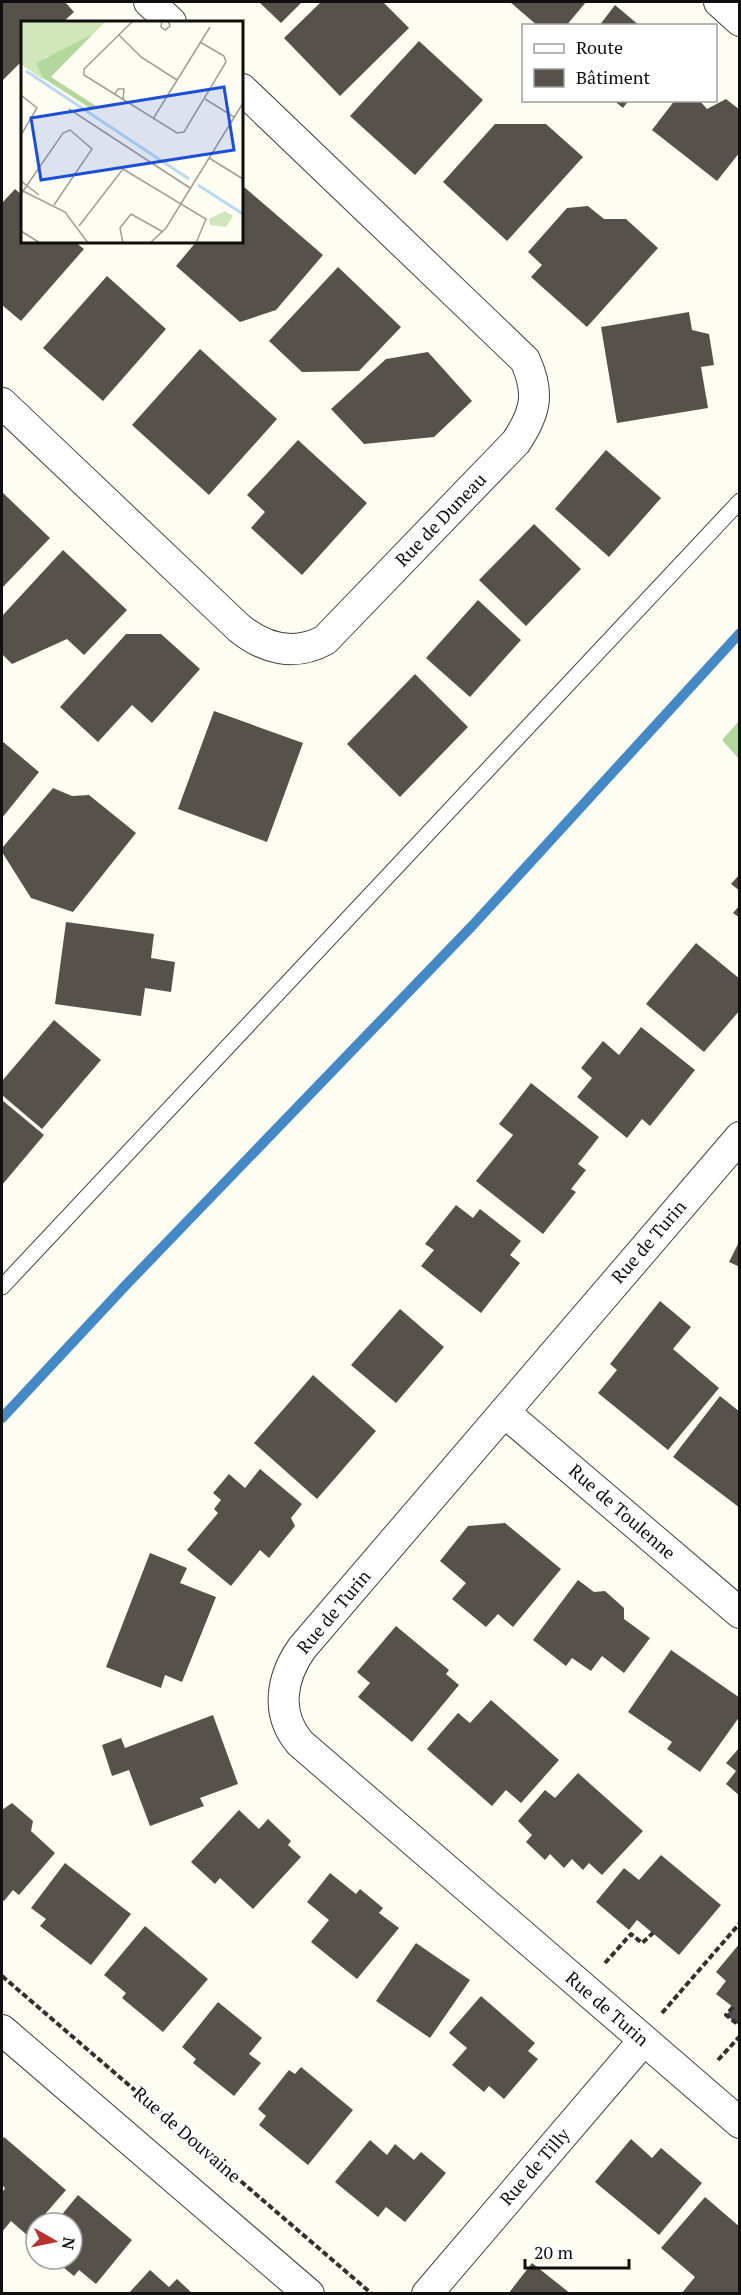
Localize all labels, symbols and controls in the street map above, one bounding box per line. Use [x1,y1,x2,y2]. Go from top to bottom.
inset map [21,21,243,243]
legend [522,24,717,102]
text: Route [576,35,623,59]
text: Bâtiment [576,65,651,89]
street label: Rue de Duneau [390,467,491,571]
street label: Rue de Turin [606,1195,691,1288]
street label: Rue de Toulenne [564,1458,681,1564]
street label: Rue de Turin [291,1564,376,1658]
street label: Rue de Turin [561,1966,654,2051]
street label: Rue de Douvaine [129,2081,246,2188]
street label: Rue de Tilly [494,2122,575,2210]
north arrow [24,2211,84,2271]
scale bar [525,2232,628,2270]
text: N [57,2236,81,2251]
text: 20 m [534,2240,574,2264]

